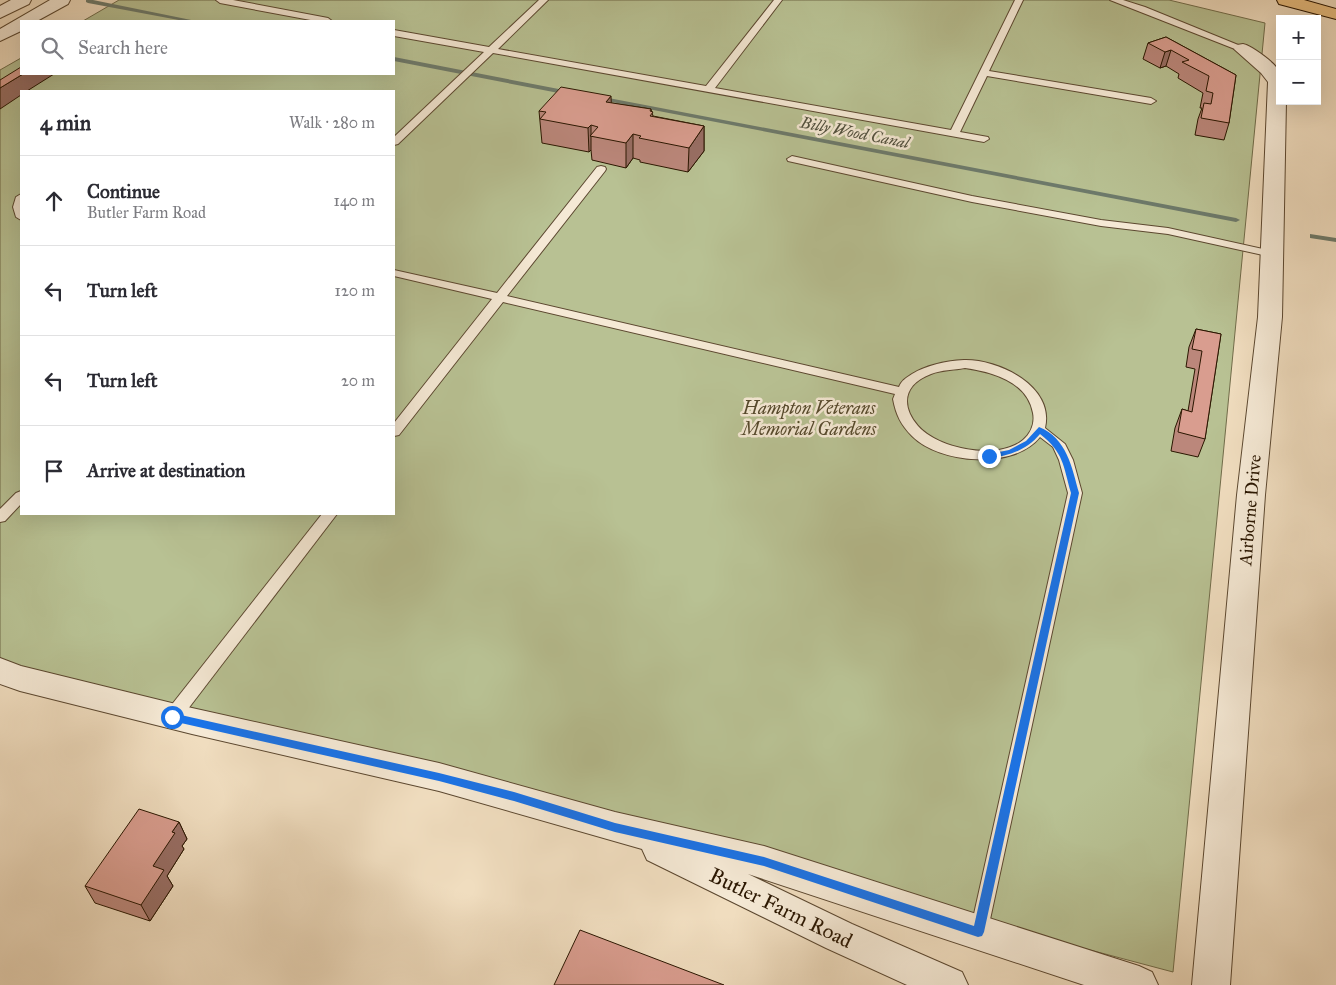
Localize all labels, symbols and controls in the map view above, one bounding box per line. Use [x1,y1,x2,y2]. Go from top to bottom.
map controls [1276,15,1321,105]
button: + [1276,15,1321,60]
search box [20,20,395,75]
icon: search [38,34,66,62]
text: Search here [78,36,168,59]
button: − [1276,60,1321,105]
text: 4 min [40,110,91,136]
water label: Billy Wood Canal [798,112,913,153]
text: Walk · 280 m [289,113,375,132]
text: Continue [87,180,160,203]
icon: ahead [40,187,68,215]
text: 140 m [334,191,375,210]
text: Butler Farm Road [87,203,206,222]
icon: left [40,277,68,305]
text: Turn left [87,279,157,302]
text: 120 m [335,281,375,300]
icon: left [40,367,68,395]
text: Turn left [87,369,157,392]
text: 20 m [341,371,375,390]
park label: Hampton Veterans Memorial Gardens [740,397,877,440]
route end [978,445,1001,468]
street label: Airborne Drive [1234,454,1266,567]
icon: arrive [40,457,68,485]
text: Arrive at destination [87,459,245,482]
route start [161,706,184,729]
street label: Butler Farm Road [705,862,857,954]

